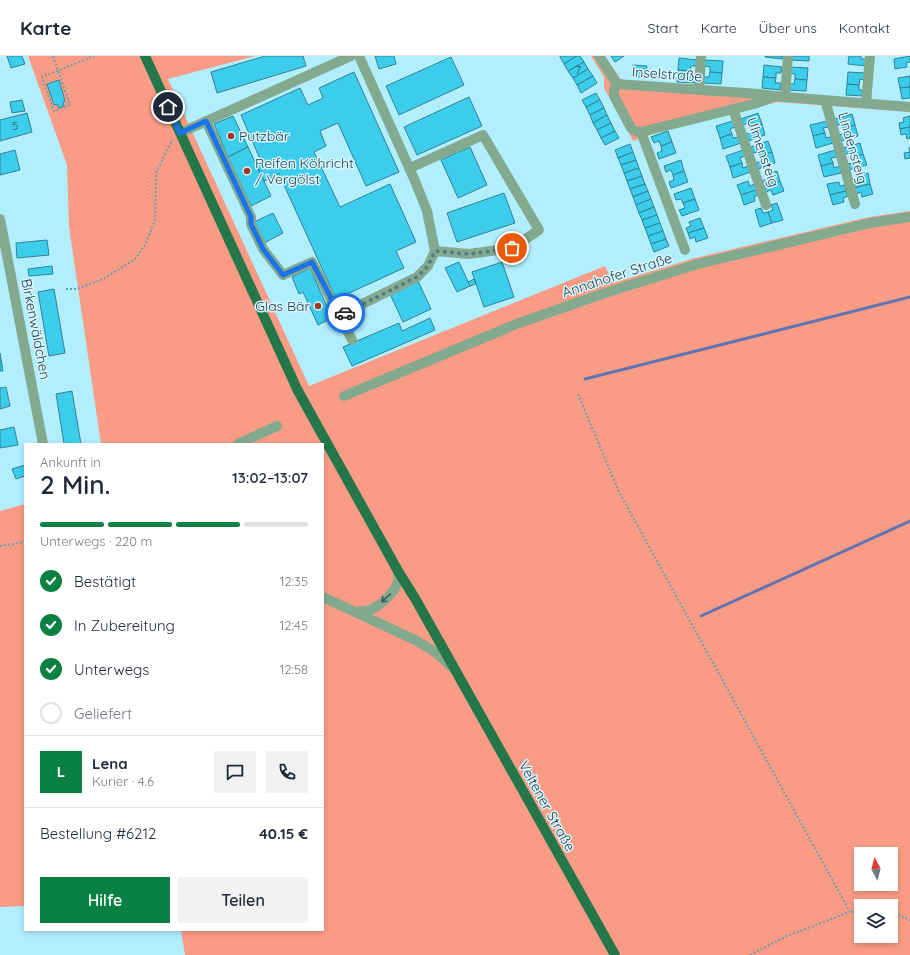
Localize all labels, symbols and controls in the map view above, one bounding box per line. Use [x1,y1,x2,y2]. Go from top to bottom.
text: Karte [20,16,72,40]
text: Start [647,19,679,37]
text: Karte [701,19,737,37]
text: Über uns [759,19,817,37]
text: Kontakt [839,19,890,37]
house number: 7 [575,62,581,77]
street label: Inselstraße [631,63,703,85]
pin [151,90,185,124]
icon: home [157,96,179,118]
street label: Lindensteig [834,110,872,186]
street label: Ulmensteig [743,115,783,189]
house number: 5 [12,118,18,133]
place label: Putzbär [239,127,290,145]
marker: Putzbär [226,131,236,141]
place label: Reifen Köhricht / Vergölst [255,154,354,188]
marker: Reifen Köhricht / Vergölst [242,166,252,176]
pin [495,231,529,265]
icon: bag [501,237,523,259]
street label: Annahofer Straße [560,249,674,301]
street label: Birkenwäldchen [17,277,55,381]
courier [325,293,365,333]
place label: Glas Bär [255,297,311,315]
marker: Glas Bär [313,301,323,311]
icon: car [334,302,356,324]
text: Ankunft in [40,454,101,470]
text: 2 Min. [40,468,110,501]
text: 13:02–13:07 [232,468,308,487]
text: Unterwegs · 220 m [40,533,152,549]
icon: check [40,570,62,592]
text: Bestätigt [74,572,136,591]
text: 12:35 [280,573,308,589]
one-way arrow [380,594,391,603]
icon: check [40,614,62,636]
text: In Zubereitung [74,616,175,635]
text: 12:45 [280,617,308,633]
icon: check [40,658,62,680]
text: Unterwegs [74,660,149,679]
text: 12:58 [279,661,308,677]
text: Geliefert [74,704,132,723]
button: chat [214,751,256,793]
button: phone [266,751,308,793]
text: Lena [92,754,128,773]
street label: Veltener Straße [515,758,579,854]
text: L [57,762,65,781]
text: Kurier · 4.6 [92,773,154,789]
text: Bestellung #6212 [40,824,156,843]
text: 40.15 € [259,824,308,843]
north arrow [854,847,898,891]
map controls [854,847,898,943]
button: Hilfe [40,877,170,923]
button: Teilen [178,877,308,923]
button: layers [854,899,898,943]

